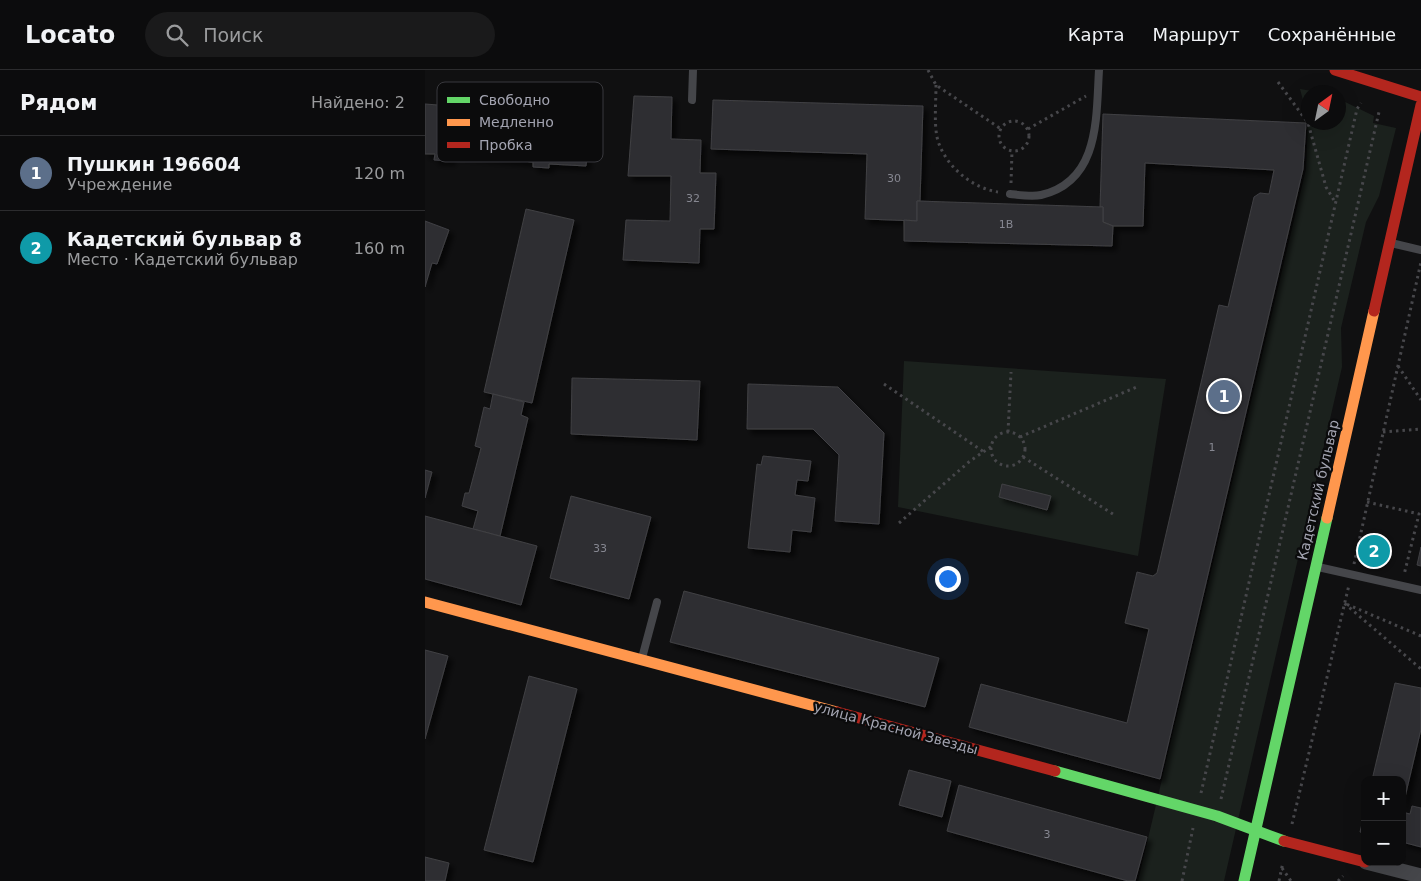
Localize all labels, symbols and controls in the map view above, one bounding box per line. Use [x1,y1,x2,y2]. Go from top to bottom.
search box [145,12,495,57]
text: Locato [25,21,115,49]
icon: search [163,21,191,49]
text: Поиск [203,24,263,46]
text: Карта [1068,24,1125,45]
text: Маршрут [1153,24,1240,45]
text: Сохранённые [1268,24,1396,45]
legend [437,82,603,162]
north arrow [1301,85,1346,130]
text: Рядом [20,91,97,115]
text: Свободно [479,92,550,108]
text: Найдено: 2 [311,93,405,112]
text: Медленно [479,114,554,130]
text: Пробка [479,137,533,153]
text: Пушкин 196604 [67,153,241,175]
text: 1 [30,164,42,183]
text: 120 m [354,164,405,183]
house number: 30 [887,172,901,185]
text: Учреждение [67,175,172,194]
house number: 32 [686,192,700,205]
house number: 1В [999,218,1013,231]
text: Кадетский бульвар 8 [67,228,302,250]
text: 2 [30,239,42,258]
text: 160 m [354,239,405,258]
text: Место · Кадетский бульвар [67,250,298,269]
pin: 1 [1208,377,1240,415]
street label: Кадетский бульвар [1294,418,1342,562]
house number: 1 [1209,441,1216,454]
pin: 2 [1358,532,1390,570]
house number: 33 [593,542,607,555]
your location [935,566,961,592]
street label: улица Красной Звезды [812,698,980,758]
map controls [1361,776,1406,866]
button: + [1361,776,1406,821]
button: − [1361,821,1406,866]
house number: 3 [1044,828,1051,841]

